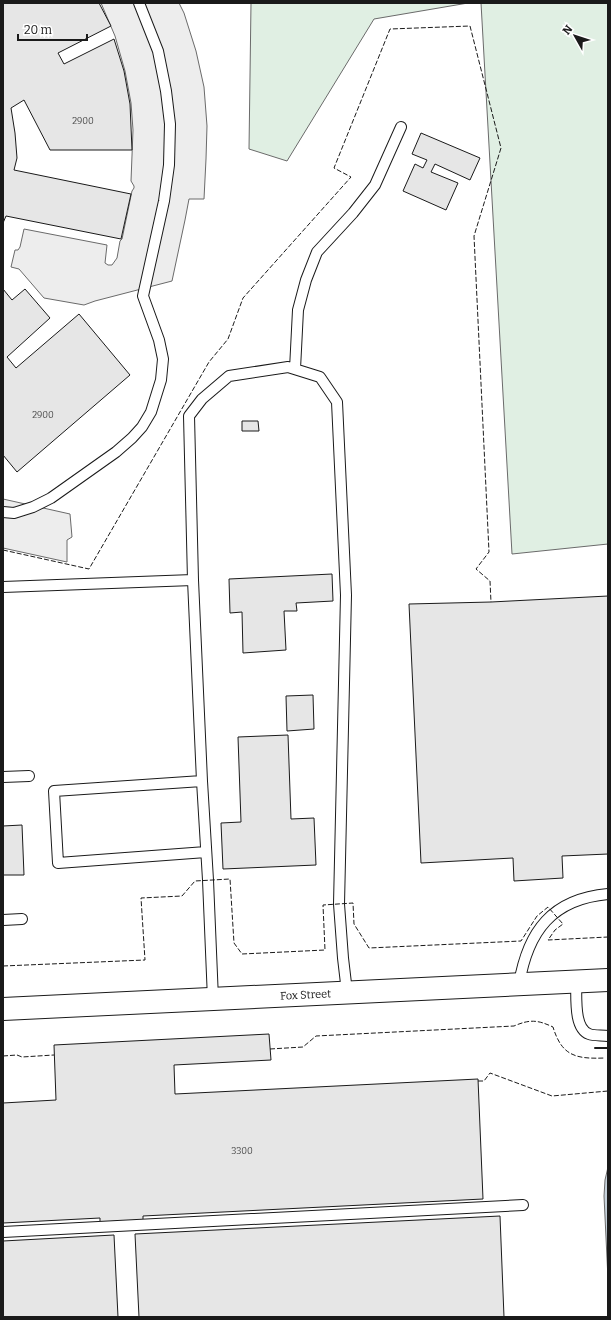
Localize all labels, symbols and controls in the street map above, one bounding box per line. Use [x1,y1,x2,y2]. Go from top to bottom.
scale bar [18,16,87,42]
north arrow [555,16,595,56]
text: N [560,22,576,37]
text: 20 m [24,23,53,37]
house number: 2900 [72,116,94,126]
house number: 2900 [32,410,54,420]
street label: Fox Street [280,987,331,1002]
house number: 3300 [231,1146,253,1156]

